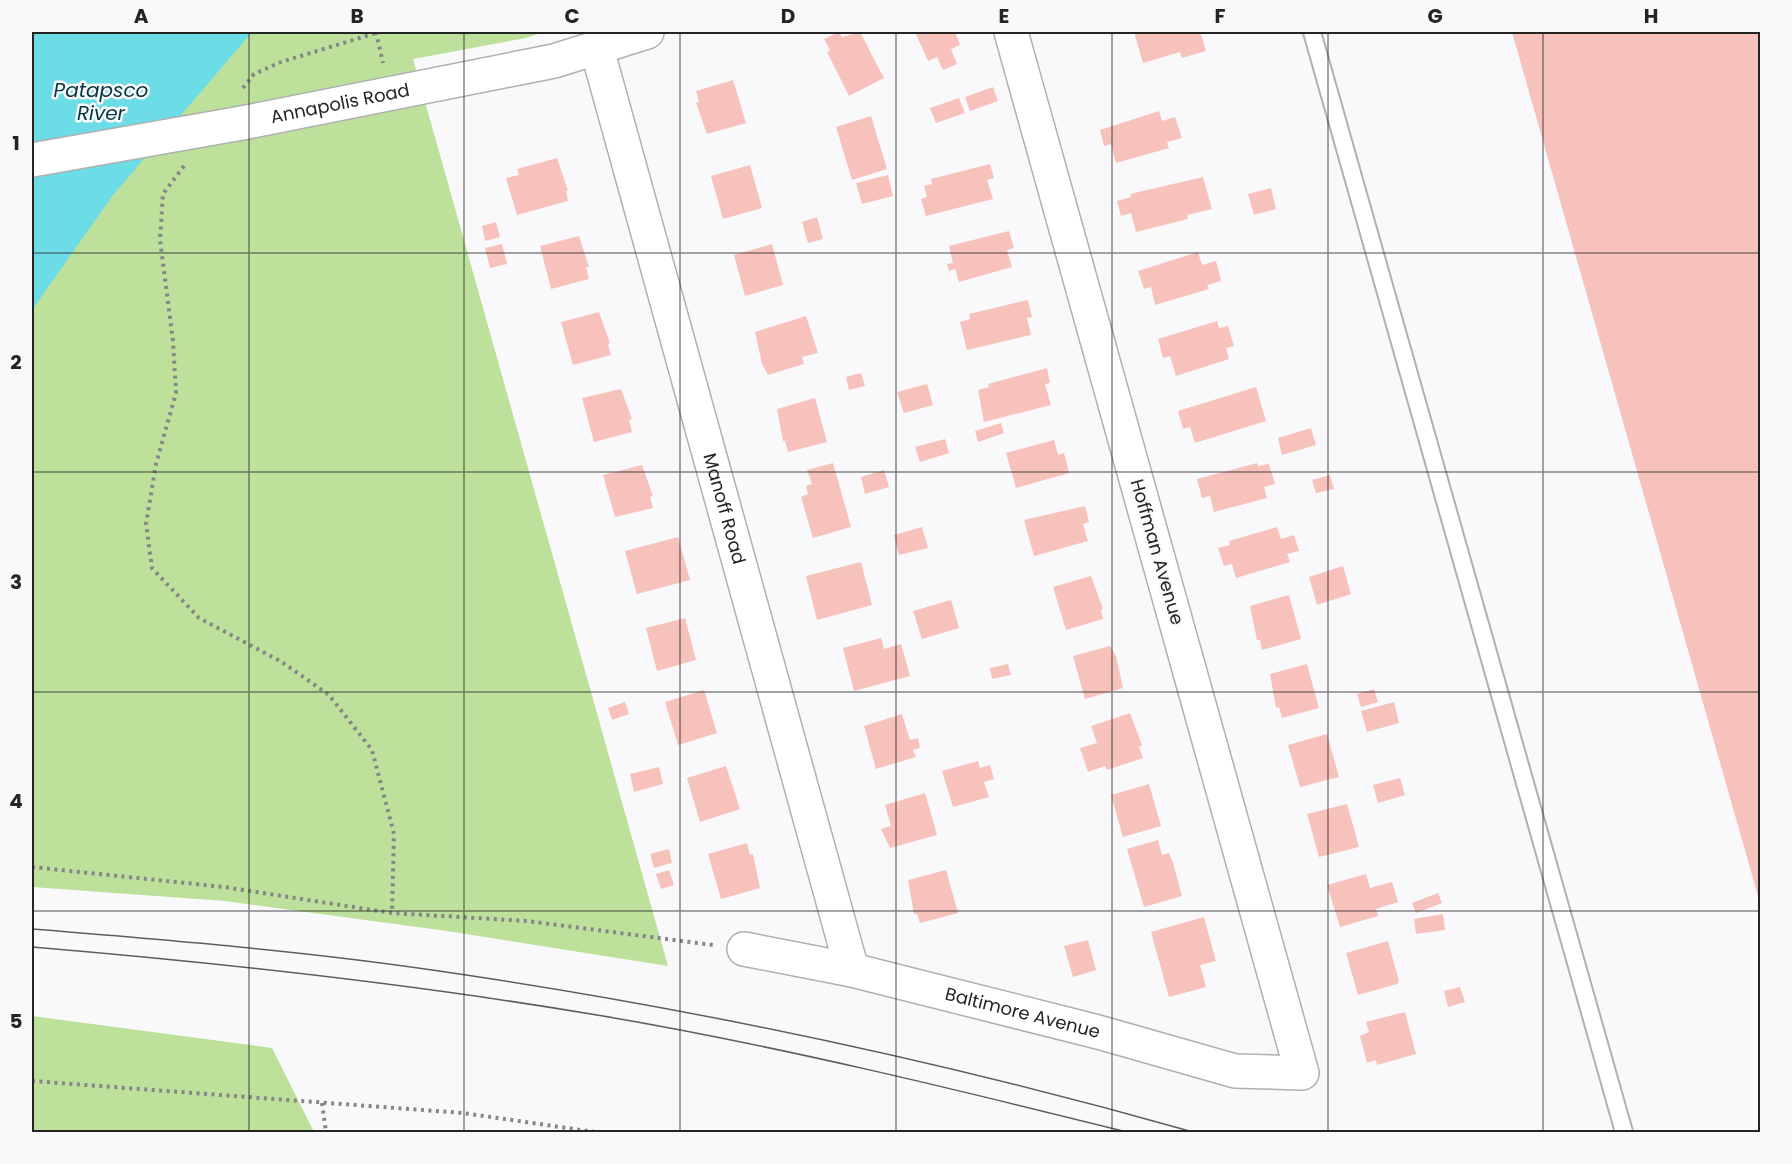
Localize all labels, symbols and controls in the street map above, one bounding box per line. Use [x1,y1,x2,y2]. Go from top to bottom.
text: A [134,2,149,30]
text: B [350,2,364,30]
text: C [564,2,580,30]
text: D [781,2,795,30]
text: E [999,2,1009,30]
text: F [1215,2,1226,30]
text: G [1427,2,1443,30]
text: H [1644,2,1658,30]
water label: Patapsco River [54,76,148,127]
street label: Annapolis Road [268,77,412,129]
text: 1 [12,129,20,157]
text: 2 [10,348,22,376]
street label: Manoff Road [697,450,752,567]
street label: Hoffman Avenue [1125,476,1190,628]
text: 3 [10,568,22,596]
text: 4 [9,787,23,815]
street label: Baltimore Avenue [943,981,1103,1044]
text: 5 [10,1007,23,1035]

